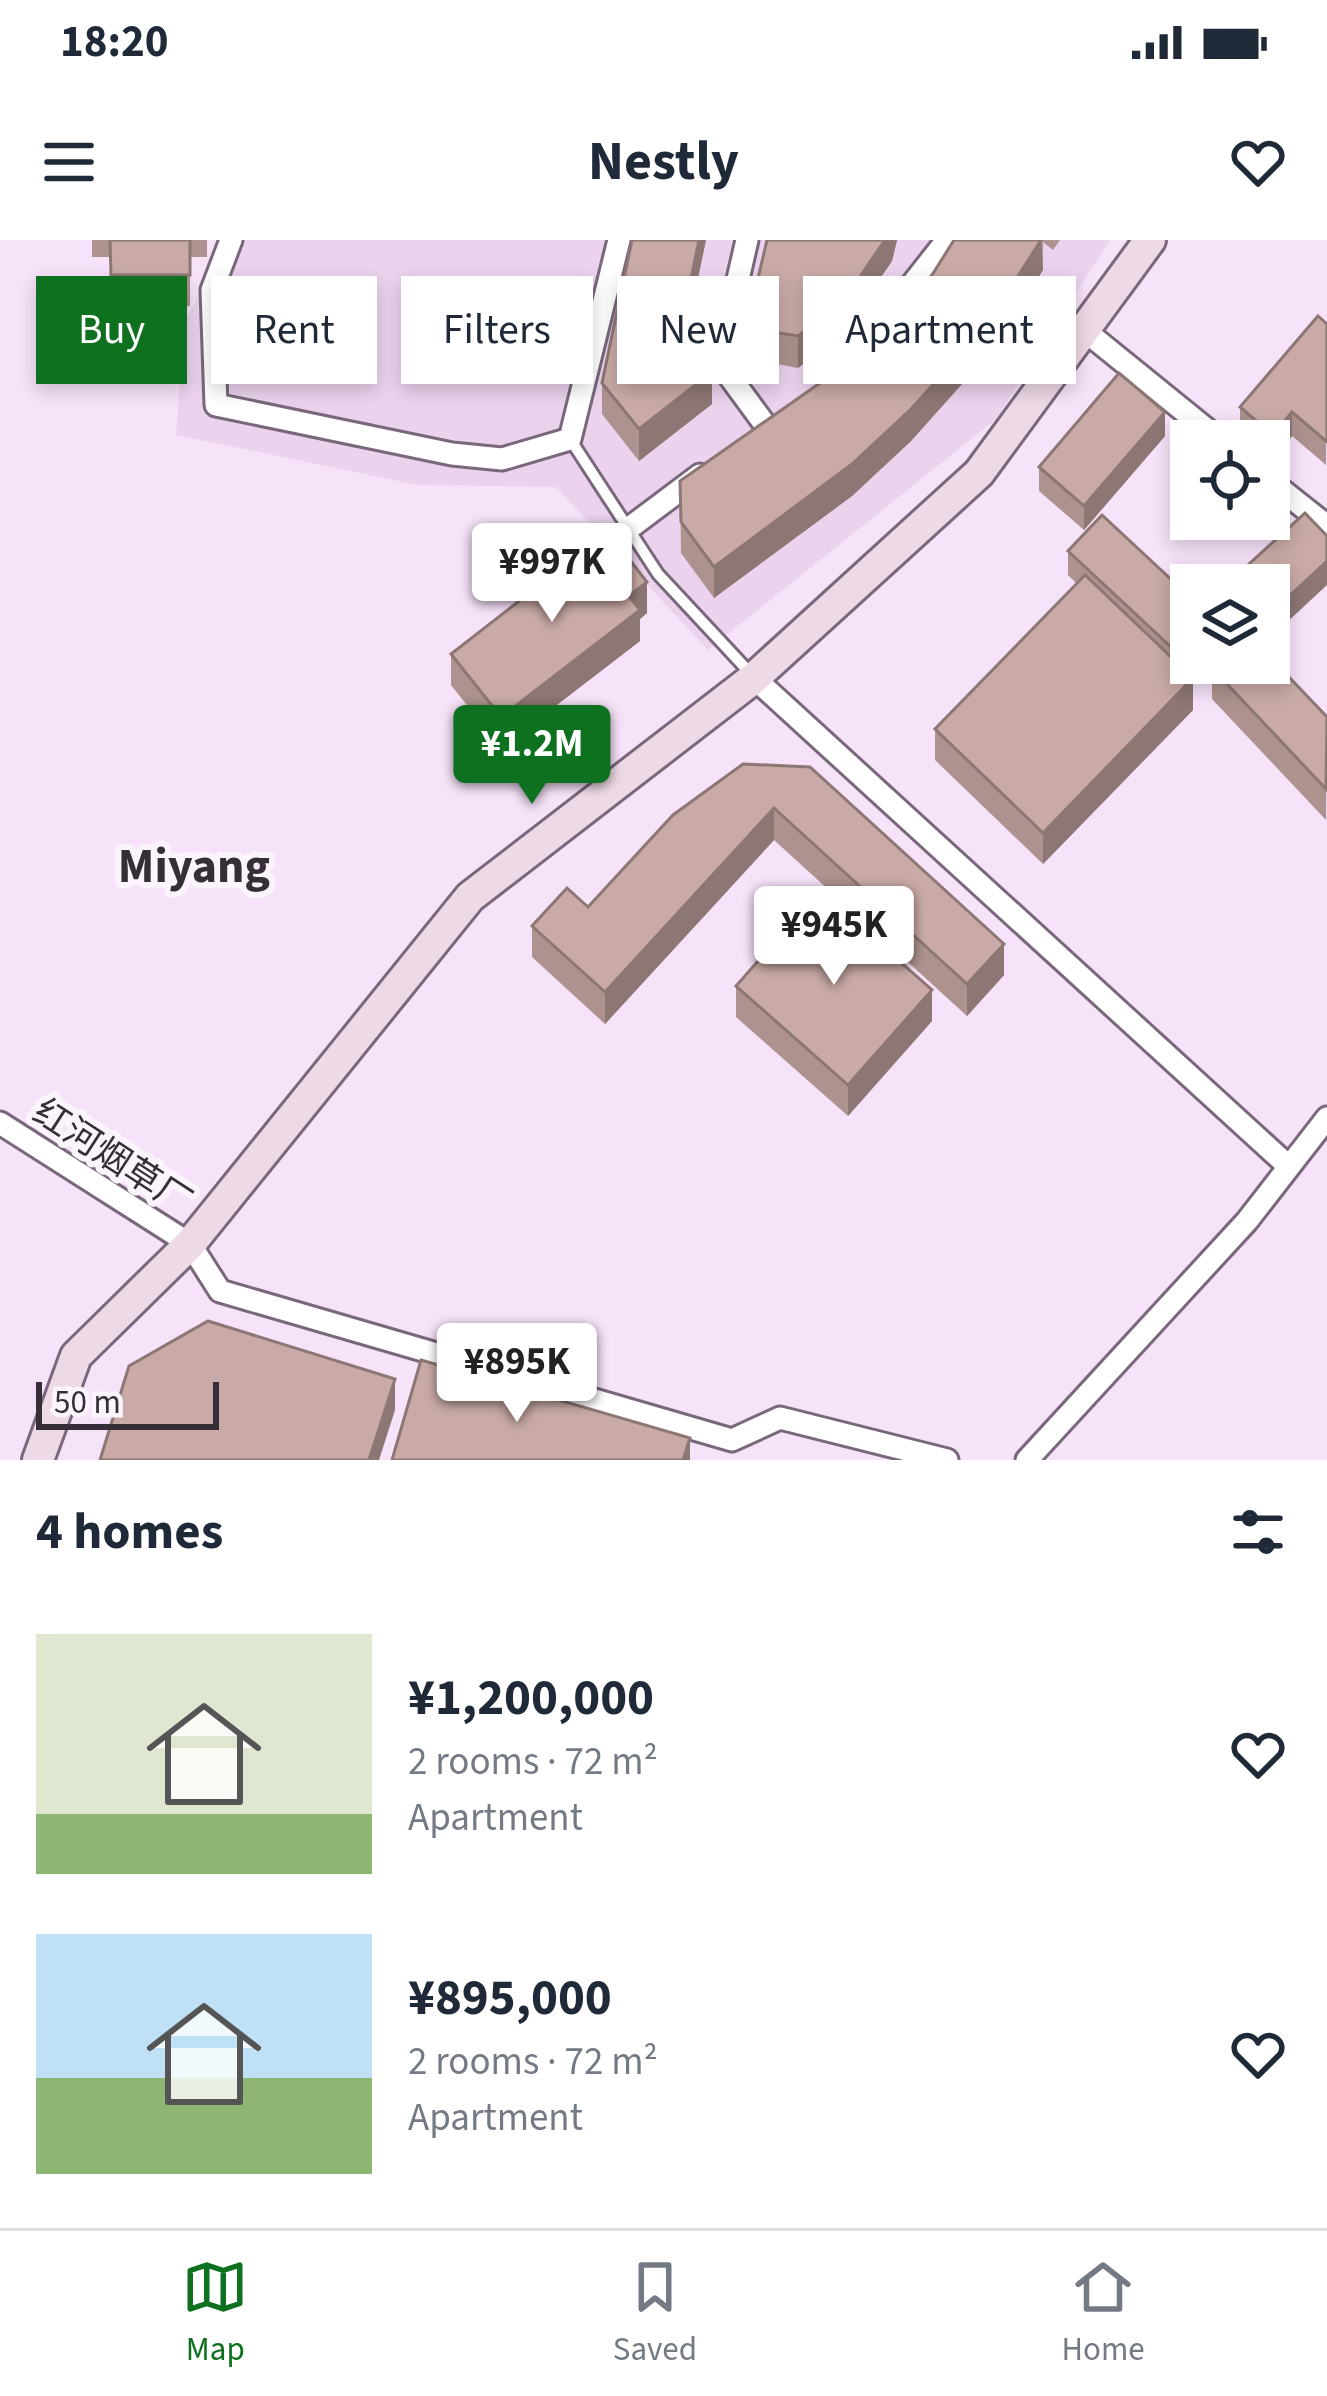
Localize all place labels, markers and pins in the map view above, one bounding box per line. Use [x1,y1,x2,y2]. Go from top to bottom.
pin: ¥997K [468,523,636,625]
pin: ¥1.2M [448,705,616,807]
pin: ¥945K [750,886,918,988]
pin: ¥895K [433,1323,601,1425]

